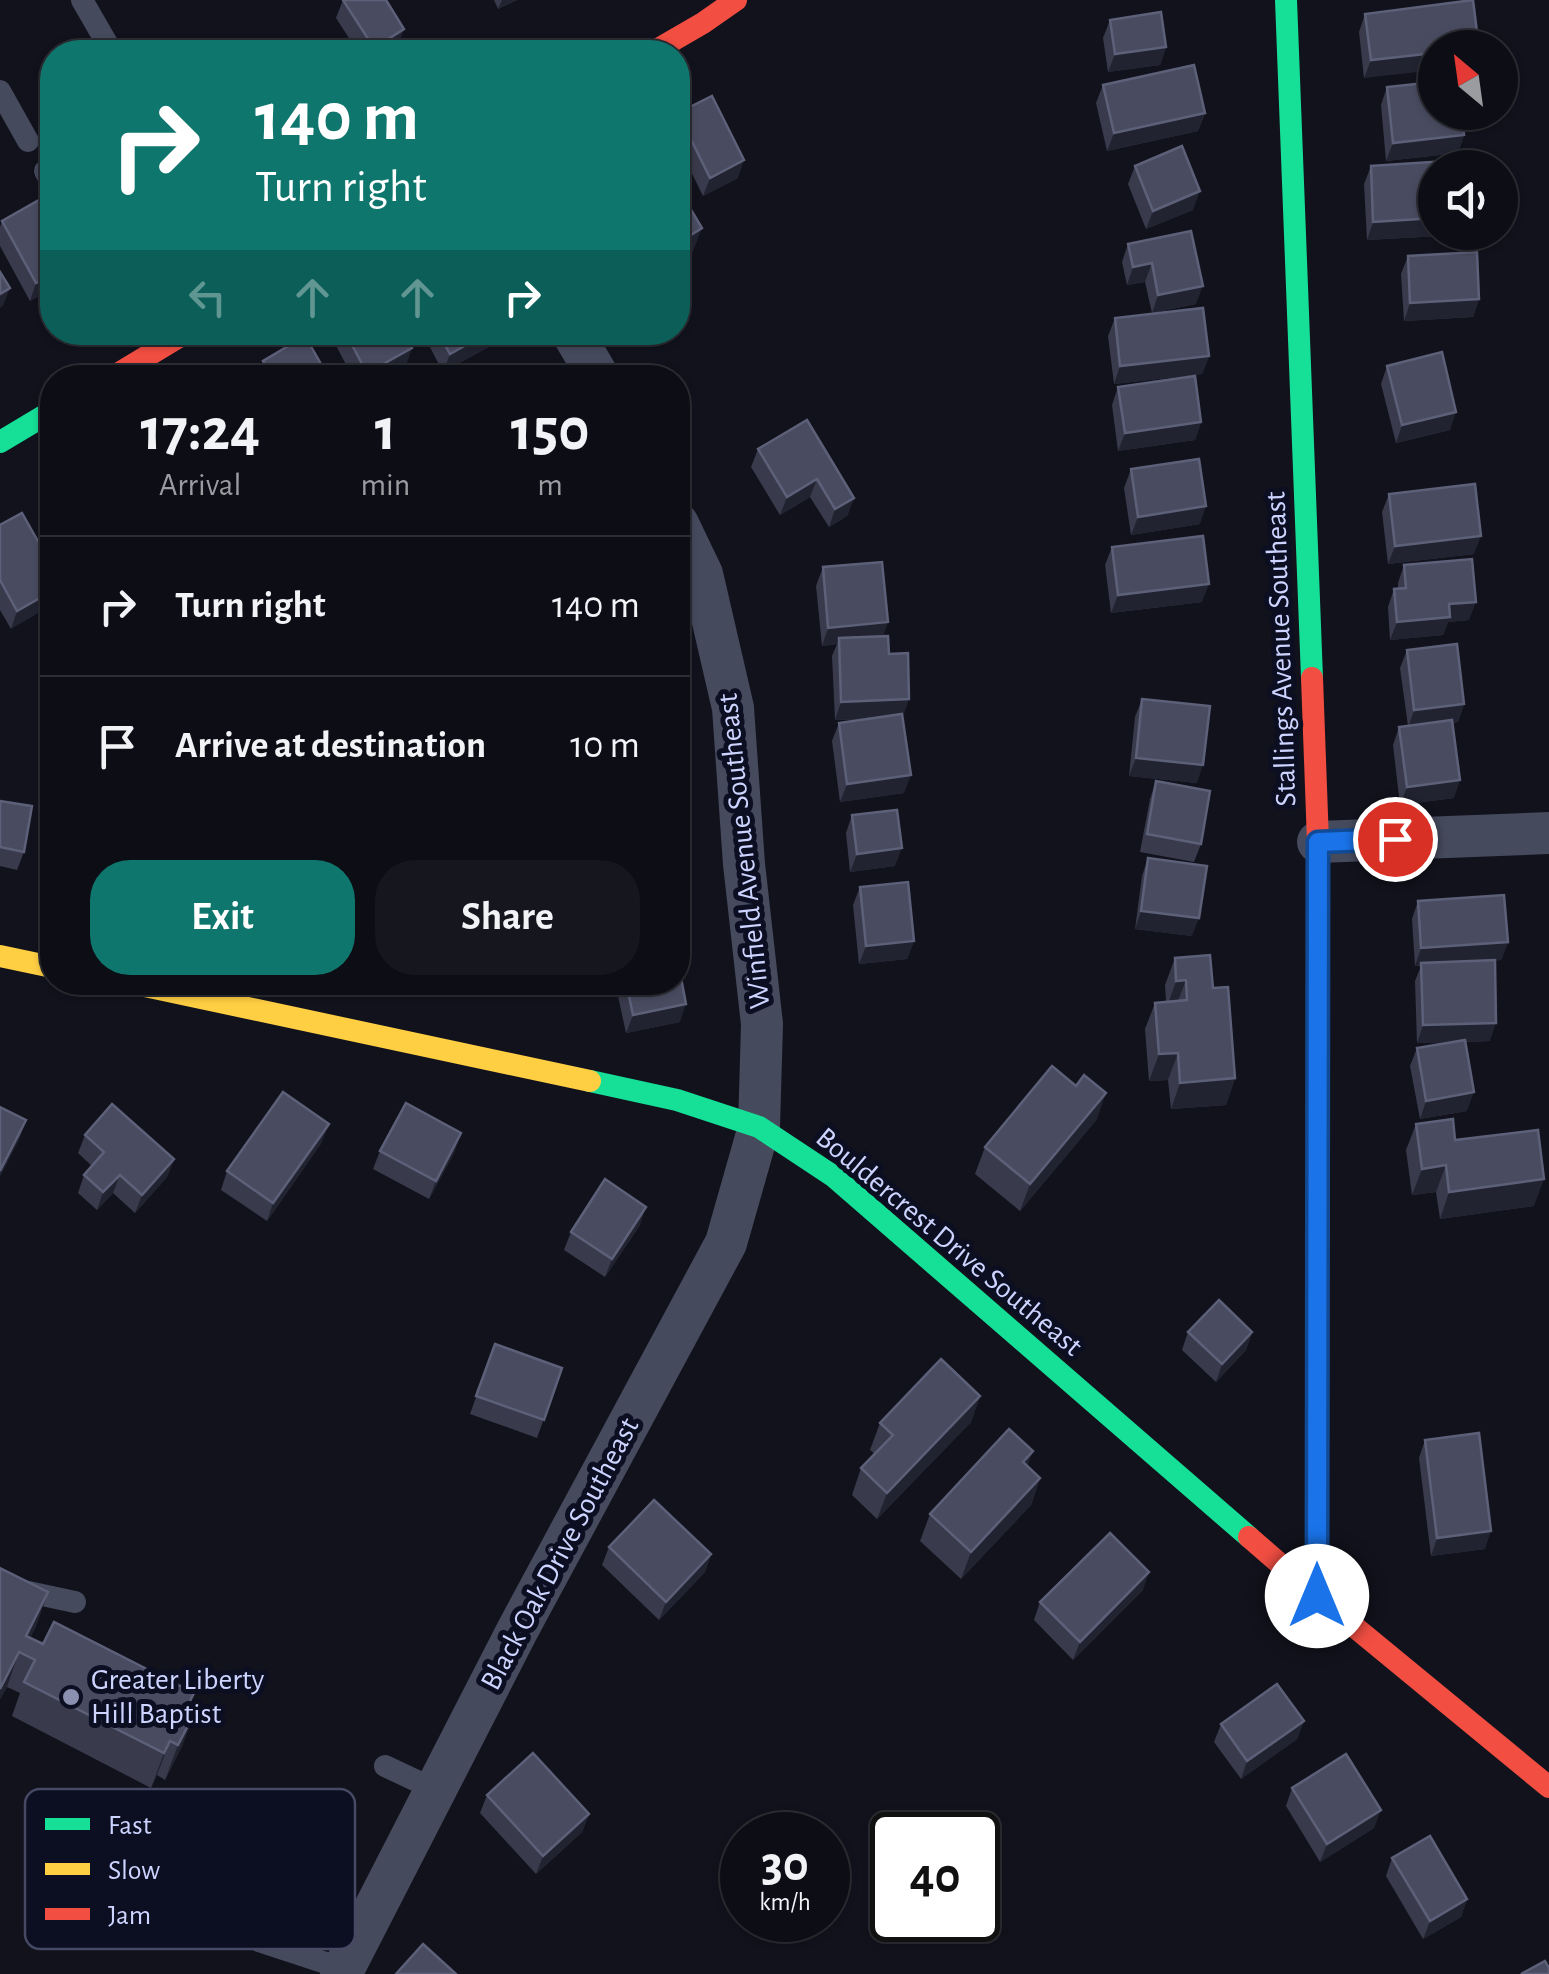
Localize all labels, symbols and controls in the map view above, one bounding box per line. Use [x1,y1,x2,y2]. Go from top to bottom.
north arrow [1418,30,1518,130]
map controls [1418,30,1518,250]
icon: right [90,80,220,210]
text: 140 m [255,83,419,153]
button: sound [1418,150,1518,250]
text: Turn right [255,165,427,210]
icon: left [180,270,235,325]
icon: ahead [285,270,340,325]
icon: ahead [390,270,445,325]
icon: right [495,270,550,325]
text: 17:24 [140,401,260,461]
text: 1 [375,401,396,461]
text: 150 [511,401,590,461]
text: Arrival [159,469,241,501]
text: min [361,469,410,501]
text: m [537,469,563,501]
street label: Stallings Avenue Southeast [1260,490,1301,807]
icon: right [90,579,145,634]
text: Turn right [175,587,325,625]
text: 140 m [552,587,640,625]
street label: Winfield Avenue Southeast [712,691,775,1010]
icon: arrive [90,719,145,774]
text: Arrive at destination [175,727,486,765]
text: 10 m [570,727,640,765]
pin [1353,797,1438,882]
icon: arrive [1368,812,1423,867]
button: Exit [90,860,355,975]
button: Share [375,860,640,975]
street label: Bouldercrest Drive Southeast [810,1122,1088,1362]
street label: Black Oak Drive Southeast [476,1413,645,1695]
position arrow [1265,1544,1369,1648]
place label: Greater Liberty Hill Baptist [91,1665,265,1729]
marker: Greater Liberty Hill Baptist [60,1686,82,1708]
legend [25,1789,355,1949]
text: Fast [108,1812,152,1840]
speed limit sign: 40 [870,1812,1000,1942]
text: 30 [761,1840,809,1890]
text: Slow [108,1857,160,1885]
text: km/h [759,1890,811,1915]
text: Jam [108,1902,151,1930]

